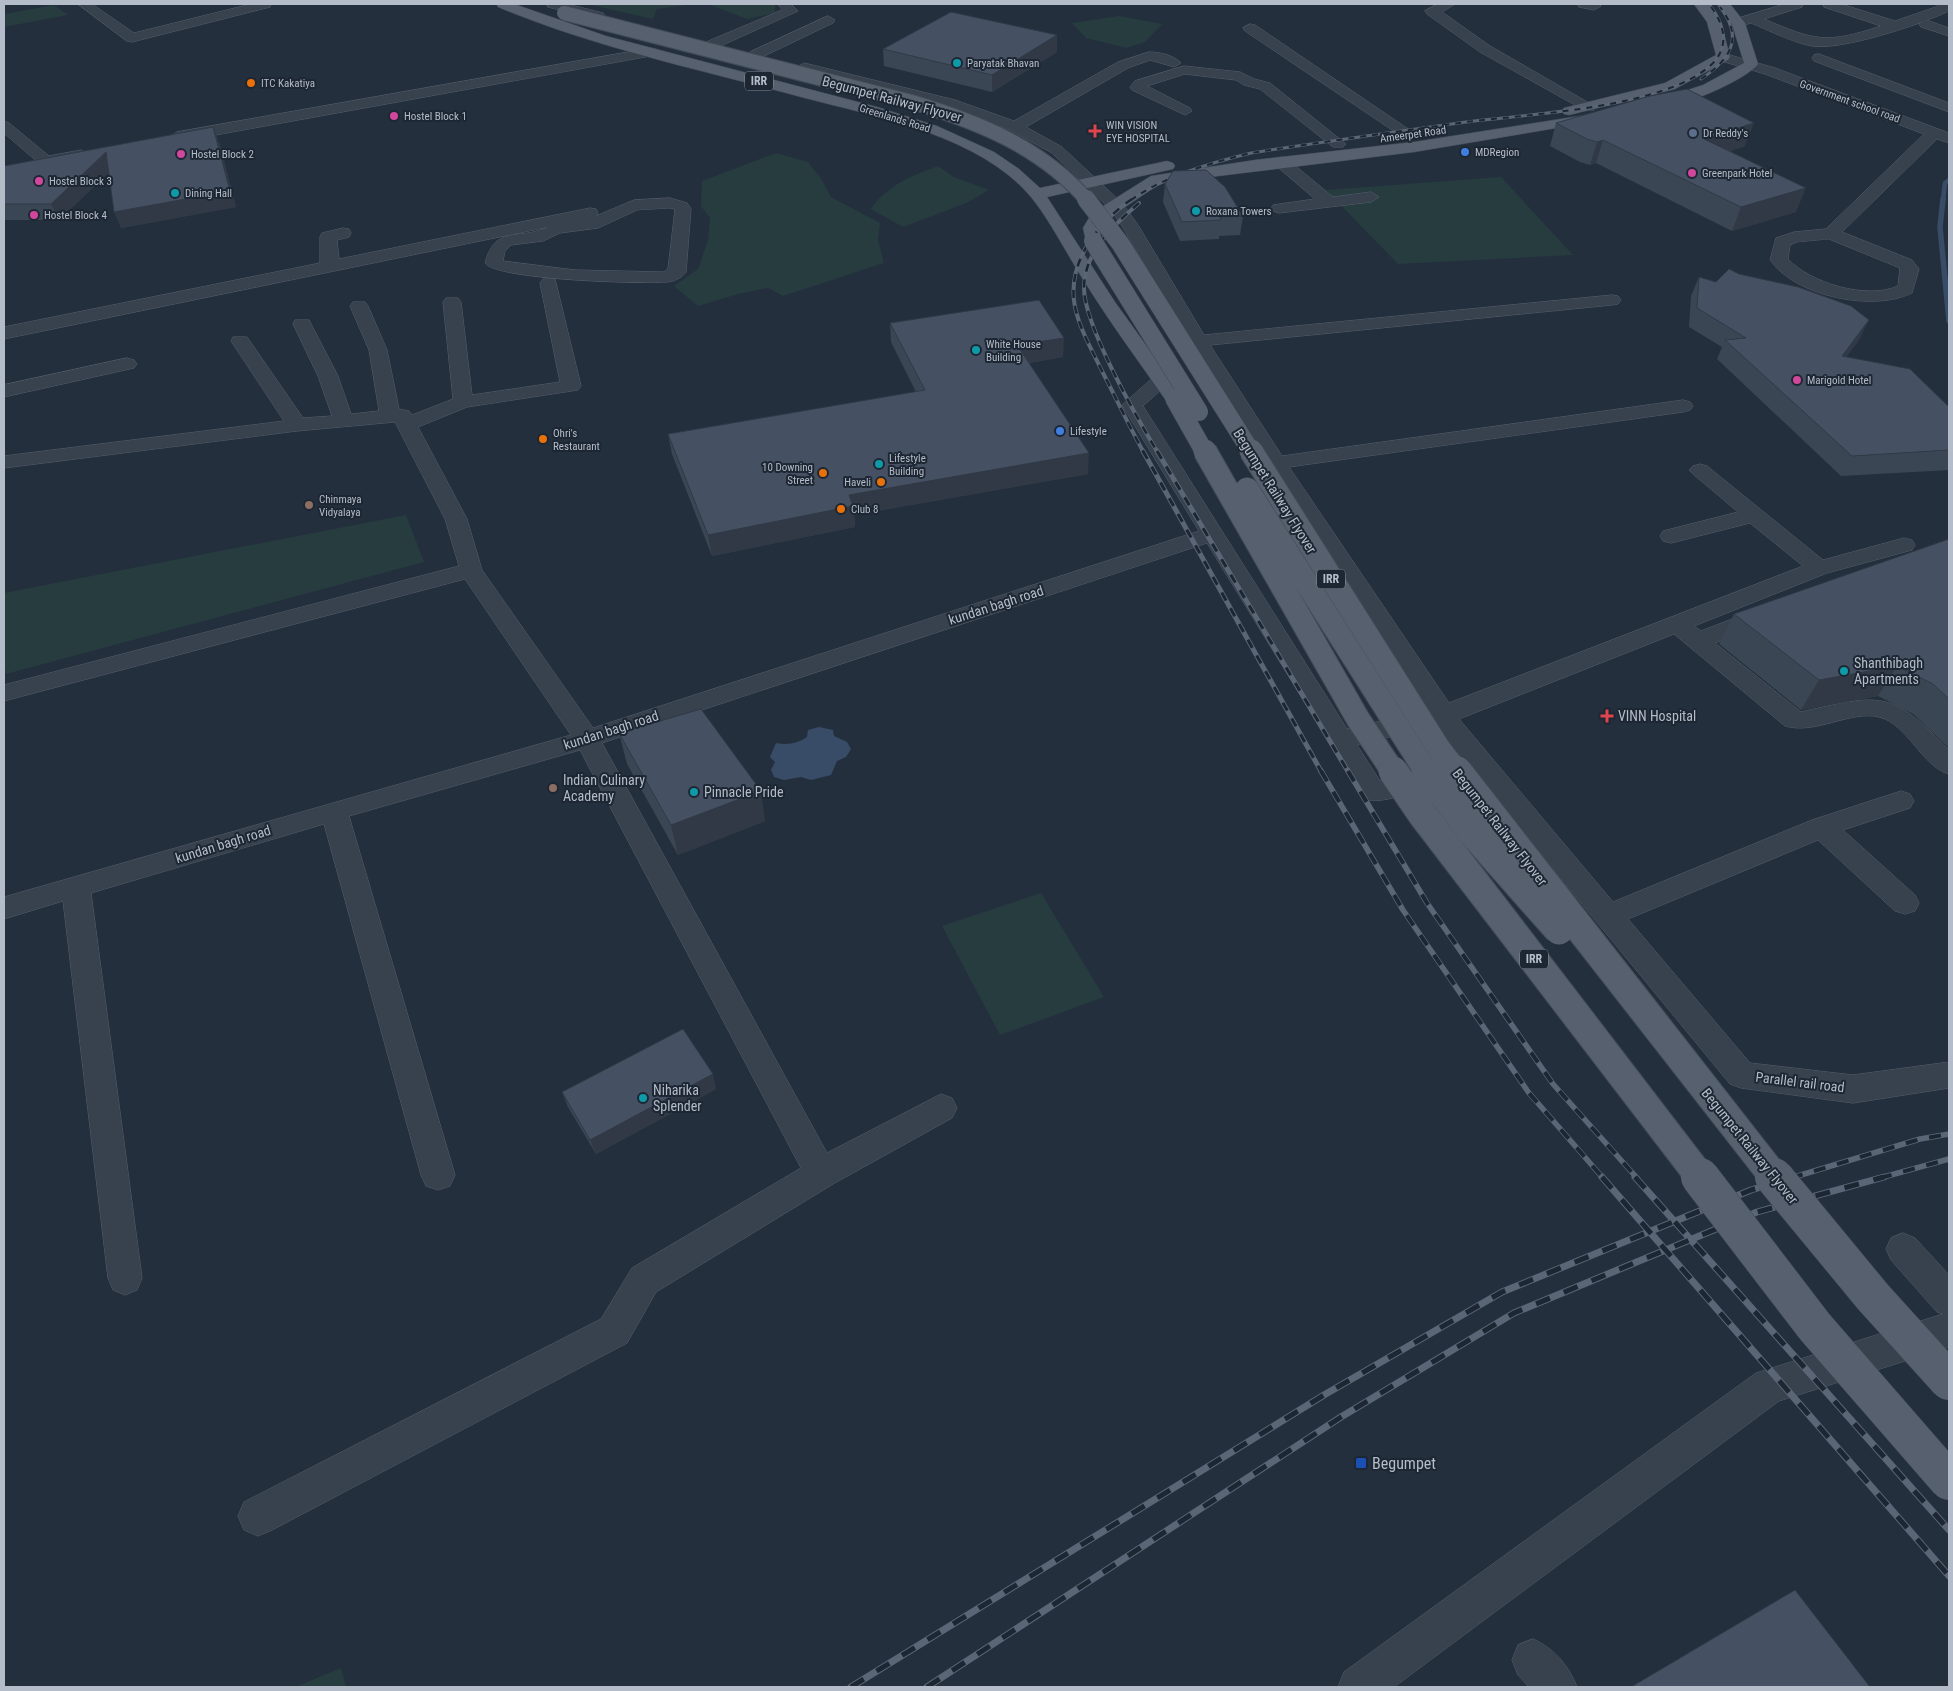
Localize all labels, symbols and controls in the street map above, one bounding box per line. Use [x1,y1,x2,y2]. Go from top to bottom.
marker: Paryatak Bhavan [951,57,963,69]
place label: Paryatak Bhavan [967,57,1039,70]
road number: IRR [745,72,773,90]
street label: Begumpet Railway Flyover [820,73,964,125]
marker: ITC Kakatiya [245,77,257,89]
place label: ITC Kakatiya [261,77,315,90]
street label: Government school road [1798,77,1902,126]
street label: Greenlands Road [858,102,932,135]
marker: Hostel Block 1 [388,110,400,122]
place label: Hostel Block 1 [404,110,467,123]
place label: WIN VISION EYE HOSPITAL [1106,119,1170,145]
street label: Ameerpet Road [1379,123,1447,146]
marker: WIN VISION EYE HOSPITAL [1088,124,1102,138]
marker: Dr Reddy's [1687,127,1699,139]
place label: Dr Reddy's [1703,127,1748,140]
marker: MDRegion [1459,146,1471,158]
place label: MDRegion [1475,146,1519,159]
marker: Hostel Block 2 [175,148,187,160]
place label: Hostel Block 2 [191,148,254,161]
marker: Greenpark Hotel [1686,167,1698,179]
place label: Greenpark Hotel [1702,167,1772,180]
marker: Hostel Block 3 [33,175,45,187]
place label: Hostel Block 3 [49,175,112,188]
marker: Dining Hall [169,187,181,199]
place label: Dining Hall [185,187,232,200]
marker: Roxana Towers [1190,205,1202,217]
place label: Roxana Towers [1206,205,1272,218]
marker: Hostel Block 4 [28,209,40,221]
place label: Hostel Block 4 [44,209,107,222]
place label: White House Building [986,338,1041,364]
marker: White House Building [970,344,982,356]
marker: Marigold Hotel [1791,374,1803,386]
place label: Marigold Hotel [1807,374,1871,387]
marker: Lifestyle [1054,425,1066,437]
place label: Lifestyle [1070,425,1107,438]
street label: Begumpet Railway Flyover [1230,426,1320,556]
place label: Ohri's Restaurant [553,427,600,453]
marker: Ohri's Restaurant [537,433,549,445]
place label: Lifestyle Building [889,452,926,478]
marker: Lifestyle Building [873,458,885,470]
place label: 10 Downing Street [762,461,813,487]
marker: 10 Downing Street [817,467,829,479]
place label: Haveli [844,476,871,489]
marker: Haveli [875,476,887,488]
place label: Chinmaya Vidyalaya [319,493,362,519]
marker: Chinmaya Vidyalaya [303,499,315,511]
marker: Club 8 [835,503,847,515]
place label: Club 8 [851,503,878,516]
road number: IRR [1317,570,1345,588]
street label: kundan bagh road [947,582,1045,628]
place label: Shanthibagh Apartments [1854,655,1923,687]
marker: Shanthibagh Apartments [1838,665,1850,677]
street label: kundan bagh road [562,707,660,753]
place label: VINN Hospital [1618,708,1696,724]
marker: VINN Hospital [1600,709,1614,723]
street label: Begumpet Railway Flyover [1449,765,1551,889]
place label: Indian Culinary Academy [563,772,645,804]
marker: Indian Culinary Academy [547,782,559,794]
place label: Pinnacle Pride [704,784,784,800]
marker: Pinnacle Pride [688,786,700,798]
street label: kundan bagh road [173,822,273,866]
road number: IRR [1520,950,1548,969]
street label: Parallel rail road [1755,1069,1845,1095]
place label: Niharika Splender [653,1082,702,1114]
street label: Begumpet Railway Flyover [1699,1085,1801,1207]
marker: Niharika Splender [637,1092,649,1104]
place label: Begumpet [1372,1454,1436,1473]
marker: Begumpet [1354,1456,1368,1470]

